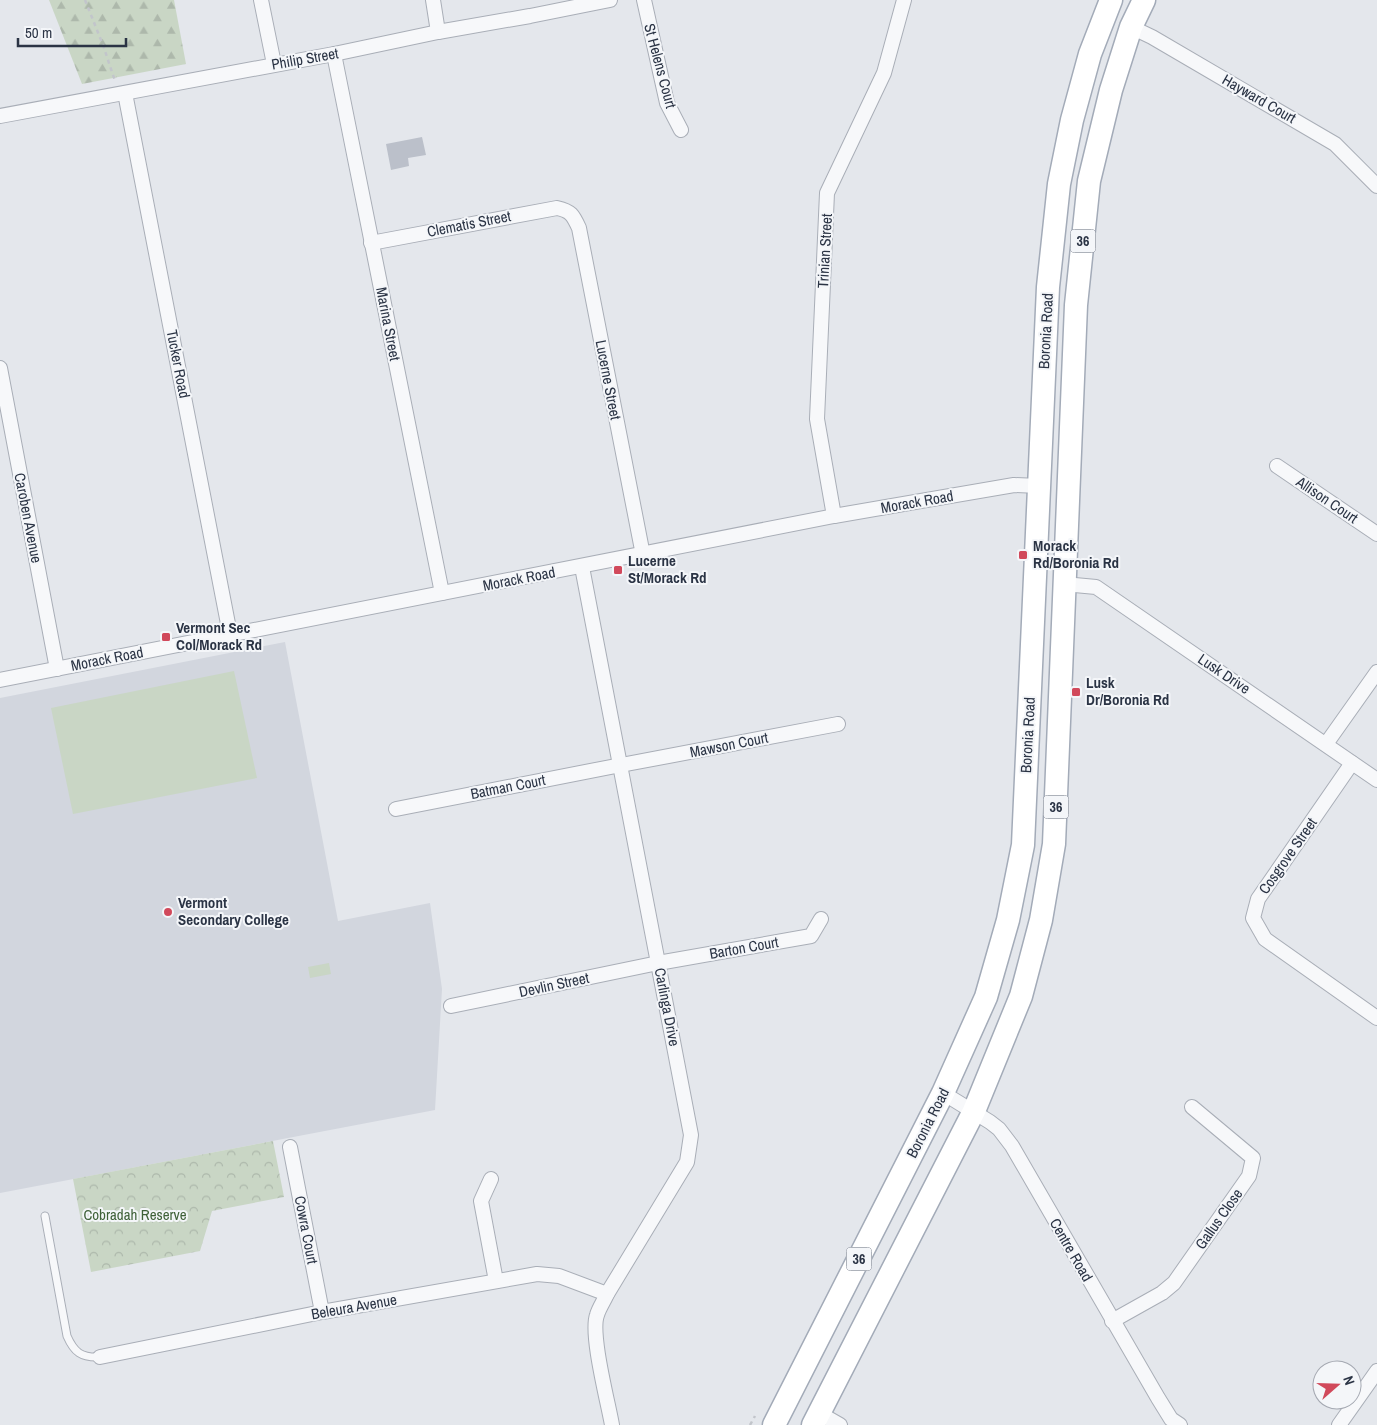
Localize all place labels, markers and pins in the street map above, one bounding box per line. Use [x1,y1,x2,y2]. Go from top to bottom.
place label: Morack Rd/Boronia Rd [1033,535,1119,573]
marker: Morack Rd/Boronia Rd [1017,549,1029,561]
place label: Lucerne St/Morack Rd [628,550,707,588]
marker: Lucerne St/Morack Rd [612,564,624,576]
place label: Vermont Sec Col/Morack Rd [176,617,262,655]
marker: Vermont Sec Col/Morack Rd [160,631,172,643]
place label: Lusk Dr/Boronia Rd [1086,672,1169,710]
marker: Lusk Dr/Boronia Rd [1070,686,1082,698]
place label: Vermont Secondary College [178,892,289,930]
marker: Vermont Secondary College [162,906,174,918]

